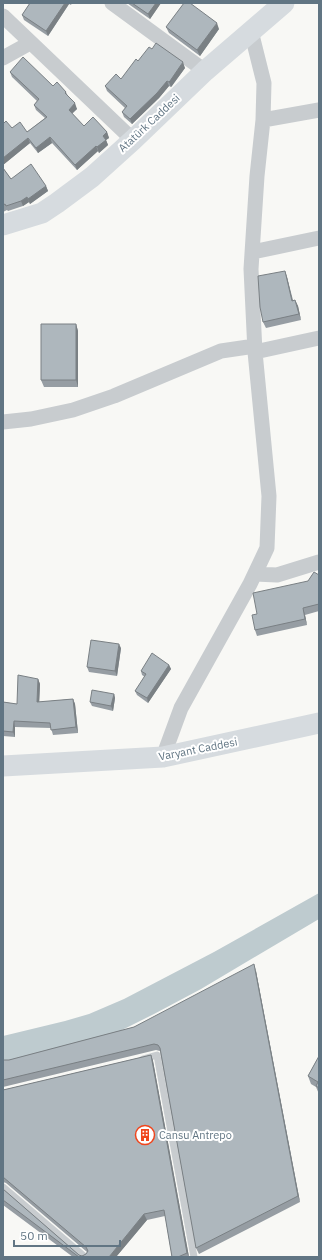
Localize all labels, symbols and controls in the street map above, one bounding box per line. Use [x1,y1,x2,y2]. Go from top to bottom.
street label: Atatürk Caddesi [115,91,183,155]
street label: Varyant Caddesi [157,735,239,763]
building icon: Cansu Antrepo [134,1124,156,1146]
place label: Cansu Antrepo [159,1128,232,1142]
scale bar [14,1222,120,1248]
text: 50 m [20,1228,48,1243]

